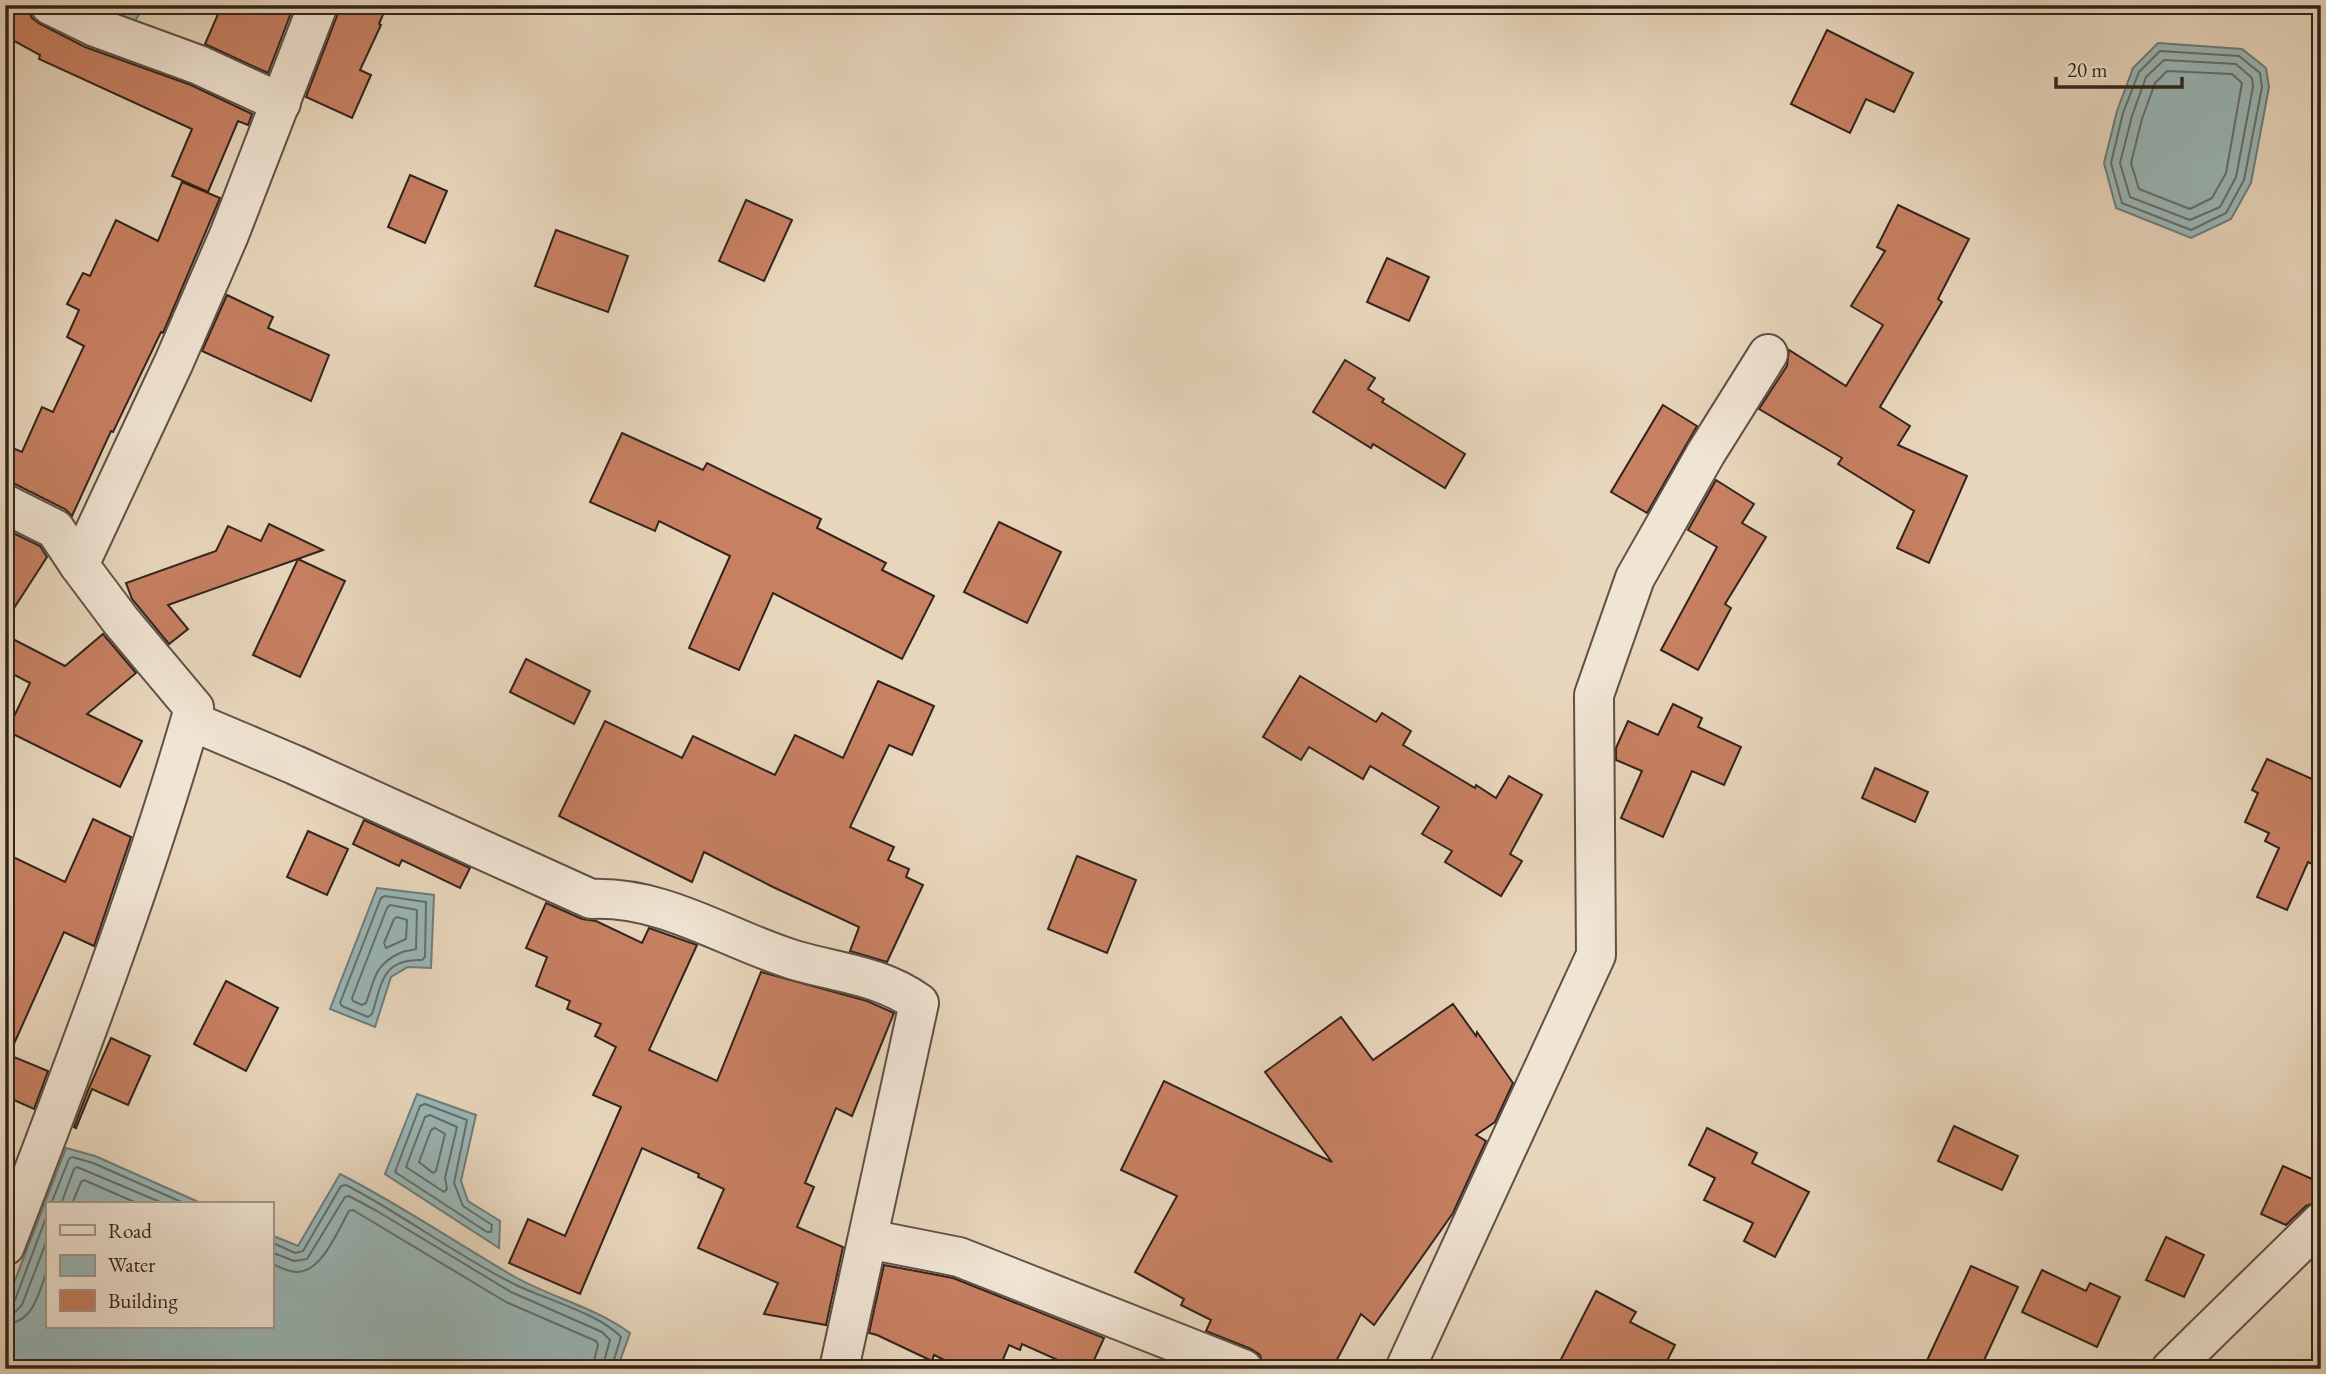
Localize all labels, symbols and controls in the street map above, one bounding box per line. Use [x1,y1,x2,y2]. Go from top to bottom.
scale bar [2056,46,2182,90]
text: 20 m [2067,56,2108,83]
legend [46,1202,273,1328]
text: Road [108,1217,152,1244]
text: Water [108,1251,155,1278]
text: Building [108,1287,178,1314]

